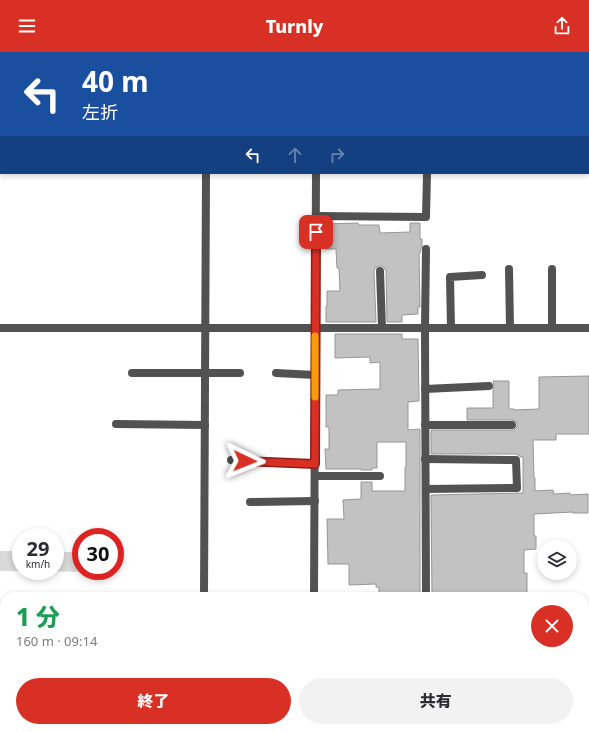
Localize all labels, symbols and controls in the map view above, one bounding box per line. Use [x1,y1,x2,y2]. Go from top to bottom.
text: Turnly [266,14,323,38]
icon: menu [16,15,38,37]
icon: share [551,15,573,37]
text: 40 m [82,62,149,100]
icon: left [16,68,68,120]
text: 左折 [82,100,118,124]
icon: left [242,144,264,166]
icon: ahead [284,144,306,166]
icon: right [326,144,348,166]
pin [299,215,333,249]
icon: arrive [305,221,327,243]
position arrow [224,440,266,482]
speed limit sign: 30 [72,528,124,580]
text: 29 [27,535,49,562]
map controls [537,540,577,580]
button: layers [537,540,577,580]
text: km/h [26,557,50,571]
text: 1 分 [16,600,60,633]
button: close [531,605,573,647]
text: 160 m · 09:14 [16,632,97,650]
button: 終了 [16,678,291,724]
button: 共有 [299,678,573,724]

